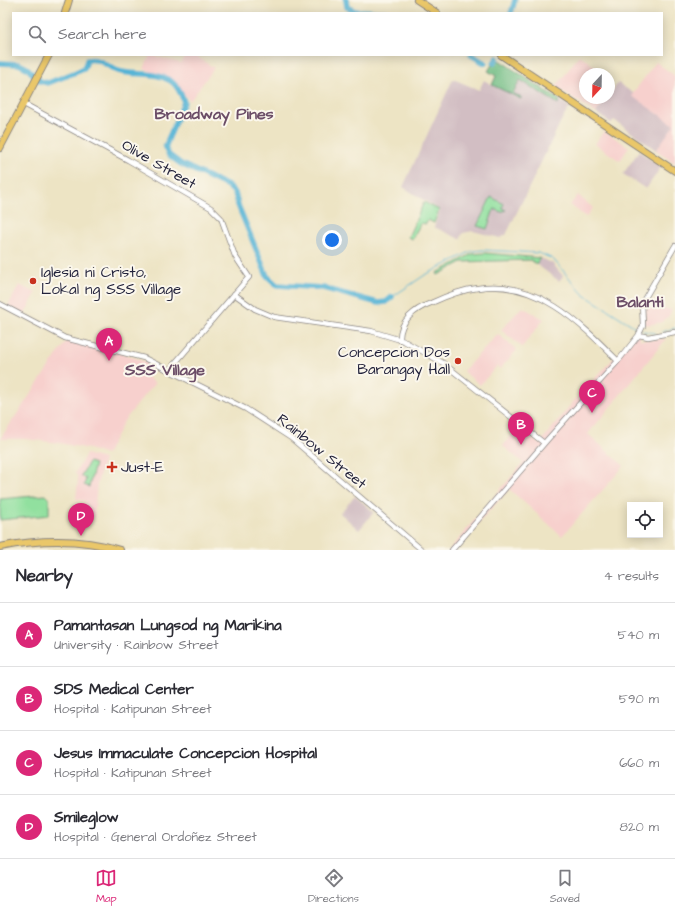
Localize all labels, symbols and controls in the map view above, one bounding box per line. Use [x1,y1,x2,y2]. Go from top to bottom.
search box [12,12,663,56]
icon: search [26,23,48,45]
text: Search here [58,24,147,45]
north arrow [579,68,615,104]
district label: Broadway Pines [154,103,274,126]
street label: Olive Street [118,135,200,194]
your location [322,230,342,250]
place label: Iglesia ni Cristo, Lokal ng SSS Village [41,262,181,301]
marker: Iglesia ni Cristo, Lokal ng SSS Village [28,276,38,286]
district label: Balanti [616,291,664,313]
pin: A [96,328,122,361]
place label: Concepcion Dos Barangay Hall [338,342,450,381]
marker: Concepcion Dos Barangay Hall [453,356,463,366]
district label: SSS Village [124,359,205,383]
pin: C [579,380,605,413]
street label: Rainbow Street [273,409,371,494]
pin: B [508,412,534,445]
place label: Just-E [121,457,164,478]
marker: Just-E [106,461,118,473]
map controls [627,502,663,538]
button: locate [627,502,663,538]
pin: D [68,503,94,536]
text: Nearby [16,564,73,588]
text: 4 results [604,567,659,585]
text: Pamantasan Lungsod ng Marikina [54,615,282,636]
text: A [25,626,33,644]
text: 540 m [617,626,659,644]
text: University · Rainbow Street [54,636,219,654]
text: SDS Medical Center [54,679,194,700]
text: B [24,690,34,708]
text: 590 m [619,690,659,708]
text: Hospital · Katipunan Street [54,700,212,718]
text: Jesus Immaculate Concepcion Hospital [54,743,317,764]
text: C [24,754,34,772]
text: 660 m [619,754,659,772]
text: Hospital · Katipunan Street [54,764,212,782]
text: Smileglow [54,807,119,828]
text: D [25,818,33,836]
text: 820 m [620,818,659,836]
text: Hospital · General Ordoñez Street [54,828,257,846]
tab: Map [95,867,117,906]
tab: Directions [308,867,359,906]
tab: Saved [550,867,580,906]

